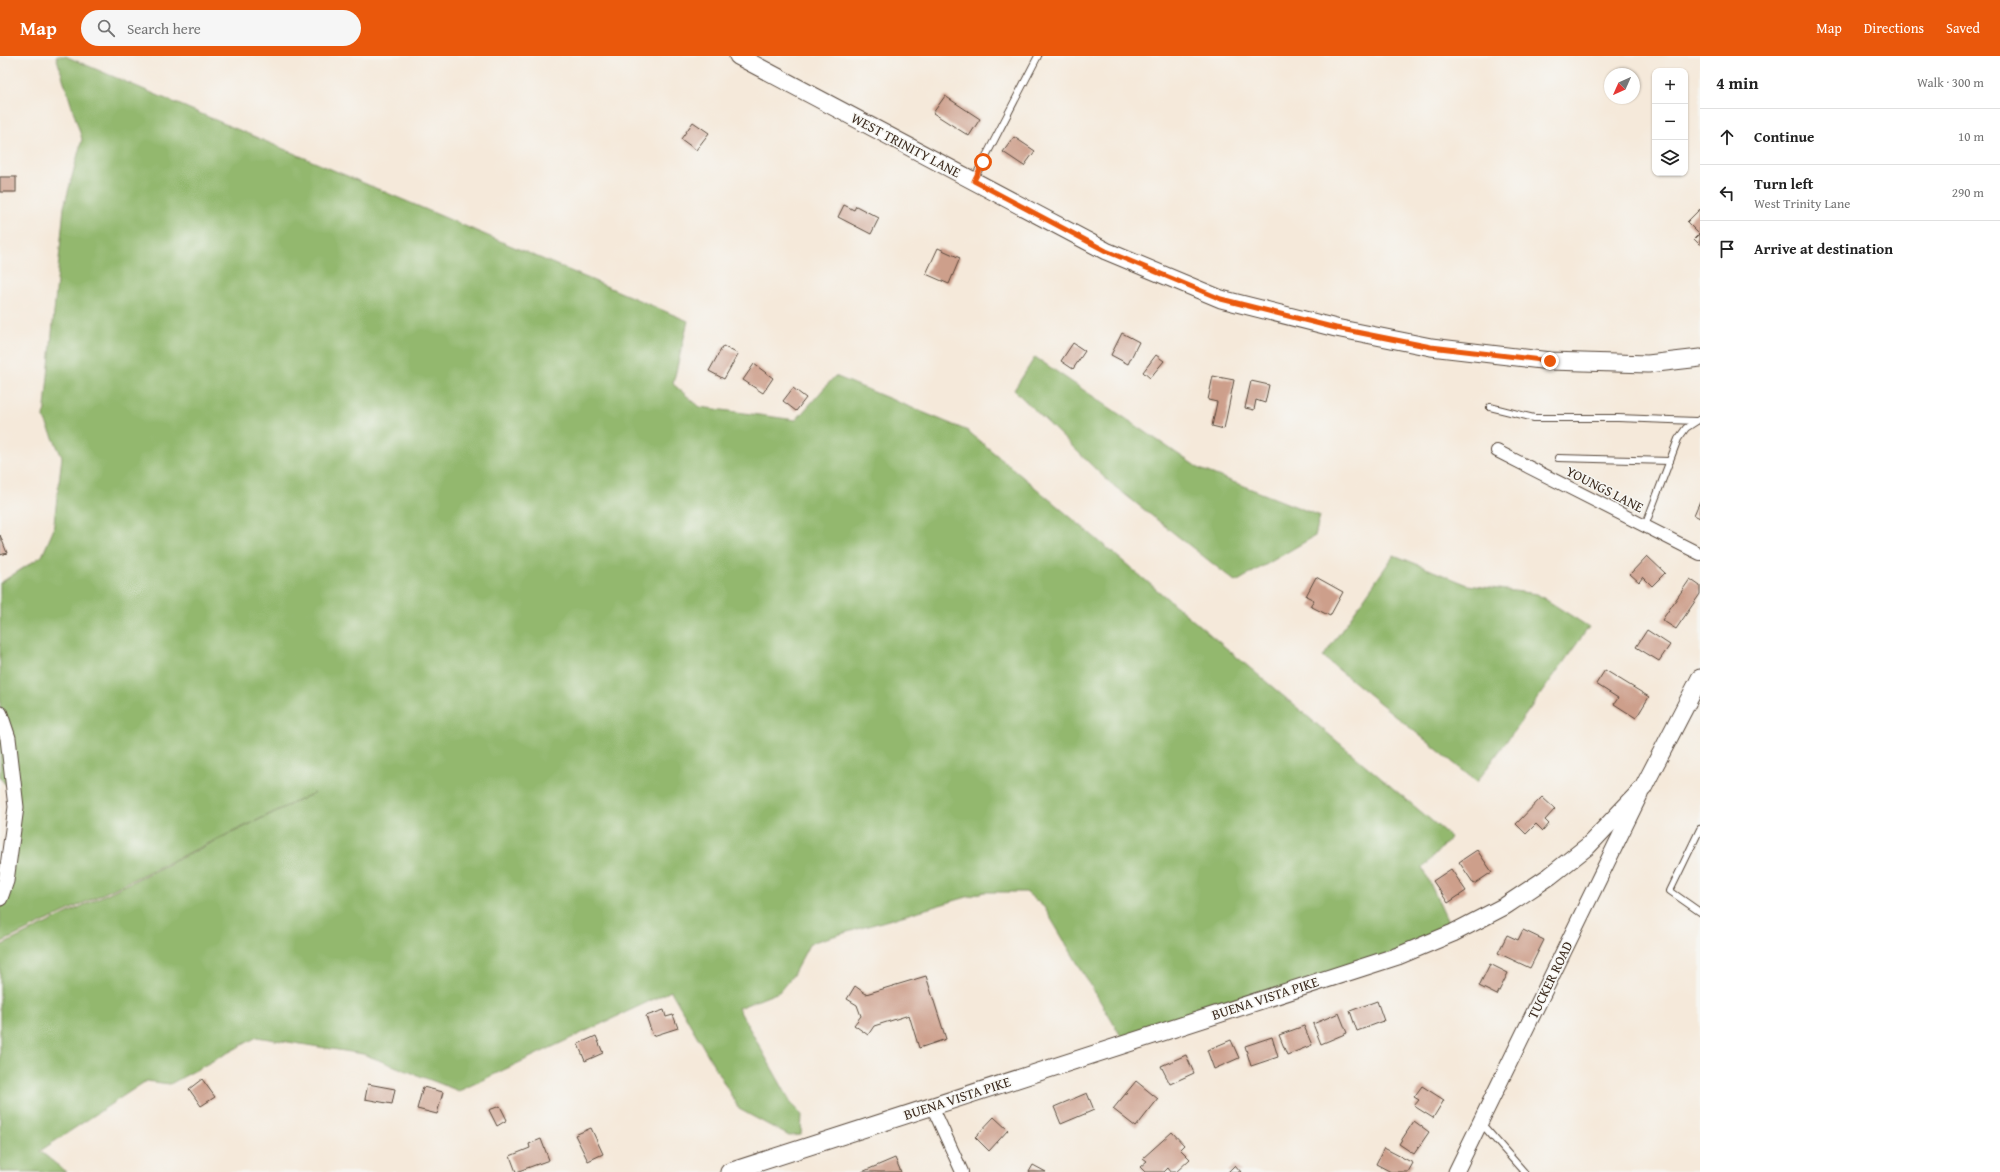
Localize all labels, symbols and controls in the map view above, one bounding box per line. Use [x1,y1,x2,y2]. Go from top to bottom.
search box [81,10,361,46]
text: Map [20,14,57,42]
icon: search [95,17,117,39]
text: Search here [127,18,201,39]
text: Map [1816,18,1842,38]
text: Directions [1864,18,1924,38]
text: Saved [1946,18,1980,38]
north arrow [1604,68,1640,104]
map controls [1652,68,1688,176]
button: + [1652,68,1688,104]
text: 4 min [1716,70,1758,95]
text: Walk · 300 m [1917,73,1984,92]
button: − [1652,104,1688,140]
street label: WEST TRINITY LANE [848,108,964,182]
icon: ahead [1716,126,1738,148]
text: Continue [1754,126,1815,147]
text: 10 m [1958,127,1984,146]
button: layers [1652,140,1688,176]
route start [974,153,992,171]
text: Turn left [1754,173,1813,194]
icon: left [1716,182,1738,204]
text: 290 m [1952,183,1984,202]
text: West Trinity Lane [1754,194,1850,213]
icon: arrive [1716,238,1738,260]
text: Arrive at destination [1754,238,1893,259]
route end [1541,352,1559,370]
street label: YOUNGS LANE [1563,461,1647,517]
street label: TUCKER ROAD [1523,938,1577,1022]
street label: BUENA VISTA PIKE [1209,971,1321,1025]
street label: BUENA VISTA PIKE [901,1071,1013,1125]

